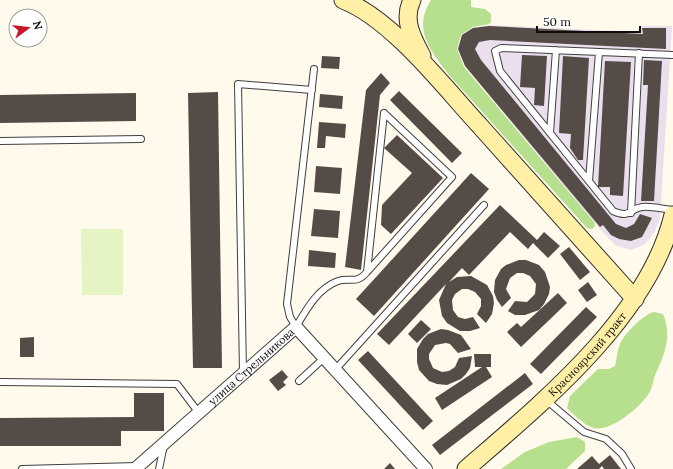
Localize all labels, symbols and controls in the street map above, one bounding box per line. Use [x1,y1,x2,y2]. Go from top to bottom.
north arrow [8,8,48,48]
scale bar [537,8,640,34]
text: 50 m [543,14,571,29]
text: N [30,19,46,32]
street label: Красноярский тракт [545,309,629,399]
street label: улица Стрельникова [205,325,297,408]

